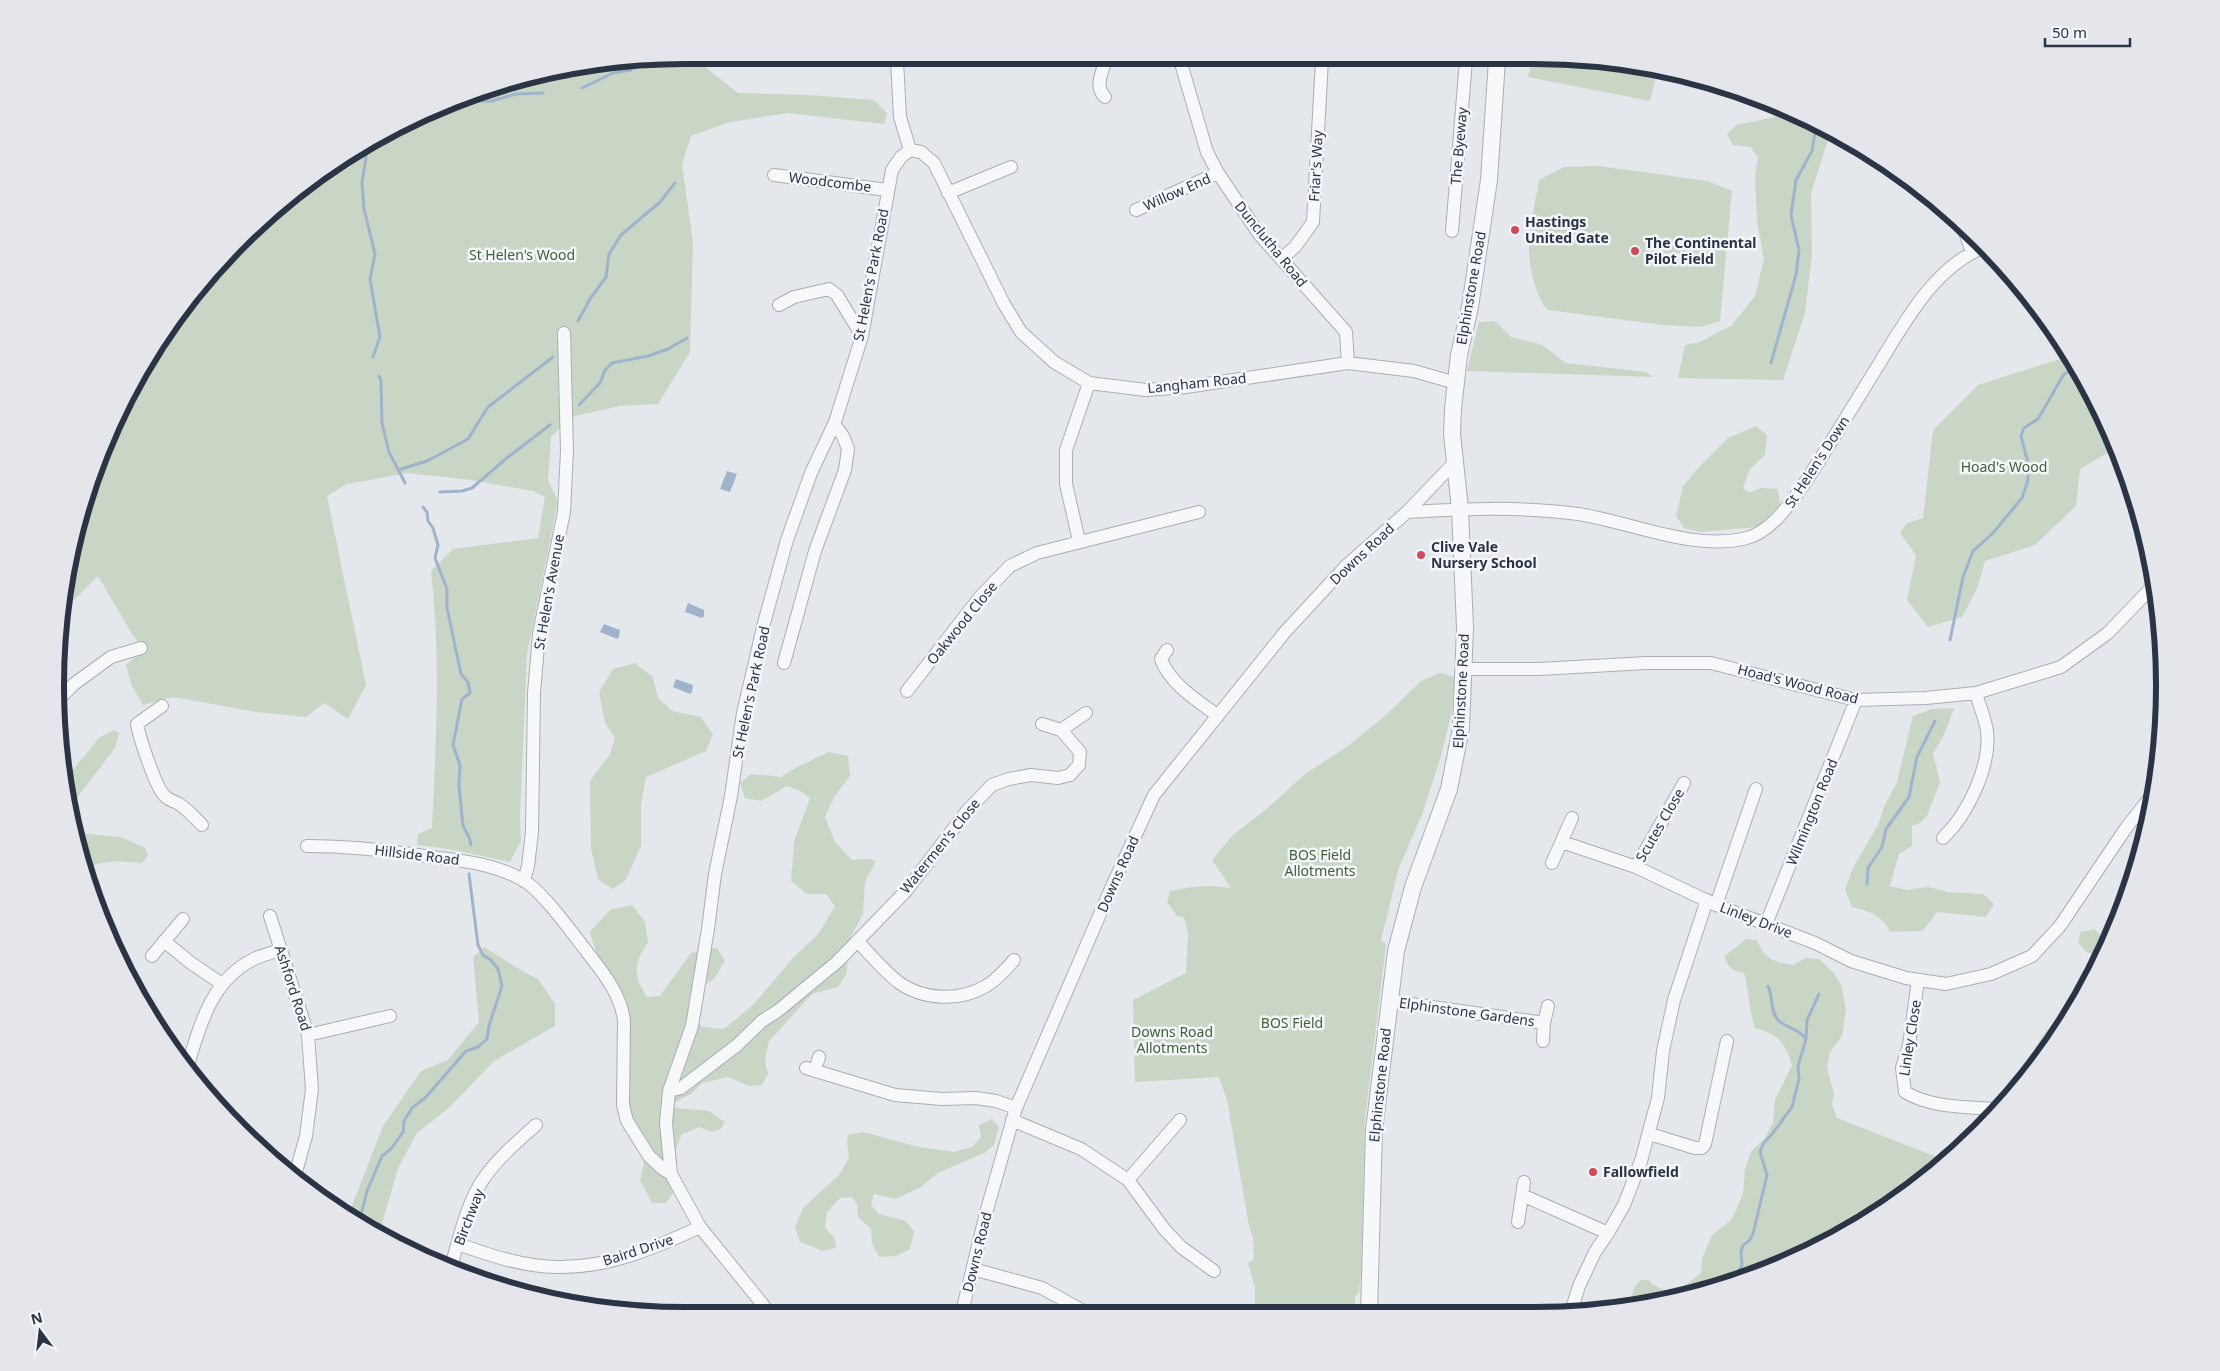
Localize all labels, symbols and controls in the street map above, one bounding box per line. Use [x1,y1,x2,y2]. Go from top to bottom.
scale bar [2045,15,2130,47]
text: 50 m [2052,22,2087,42]
street label: The Byeway [1446,106,1471,186]
street label: Friar's Way [1304,129,1327,202]
street label: Woodcombe [788,167,873,196]
street label: Willow End [1140,168,1213,215]
street label: Dunclutha Road [1231,197,1312,291]
street label: St Helen's Park Road [848,207,893,343]
place label: Hastings United Gate [1525,212,1609,247]
marker: Hastings United Gate [1509,224,1521,236]
street label: Elphinstone Road [1451,230,1490,346]
place label: The Continental Pilot Field [1645,233,1756,268]
park label: St Helen's Wood [469,245,575,264]
marker: The Continental Pilot Field [1629,245,1641,257]
street label: Langham Road [1147,368,1247,397]
street label: St Helen's Down [1780,412,1853,511]
park label: Hoad's Wood [1961,457,2047,476]
street label: Downs Road [1325,519,1398,589]
street label: St Helen's Avenue [529,533,568,651]
place label: Clive Vale Nursery School [1431,537,1537,572]
marker: Clive Vale Nursery School [1415,549,1427,561]
street label: Oakwood Close [922,577,1001,668]
street label: St Helen's Park Road [727,624,774,760]
street label: Elphinstone Road [1448,633,1473,749]
street label: Hoad's Wood Road [1736,659,1861,708]
street label: Wilmington Road [1781,756,1842,868]
street label: Scutes Close [1631,784,1688,865]
street label: Watermen's Close [895,794,984,897]
street label: Downs Road [1092,832,1143,915]
street label: Hillside Road [374,840,461,869]
park label: BOS Field Allotments [1284,845,1356,880]
street label: Linley Drive [1717,897,1795,942]
street label: Ashford Road [271,943,316,1033]
street label: Elphinstone Gardens [1398,993,1536,1030]
street label: Linley Close [1894,998,1925,1078]
park label: BOS Field [1261,1013,1323,1032]
park label: Downs Road Allotments [1131,1022,1213,1057]
street label: Elphinstone Road [1364,1027,1395,1143]
place label: Fallowfield [1603,1162,1679,1181]
marker: Fallowfield [1587,1166,1599,1178]
street label: Birchway [449,1185,488,1248]
street label: Downs Road [957,1210,996,1294]
street label: Baird Drive [600,1229,676,1270]
north arrow [15,1306,65,1356]
text: N [29,1307,44,1329]

